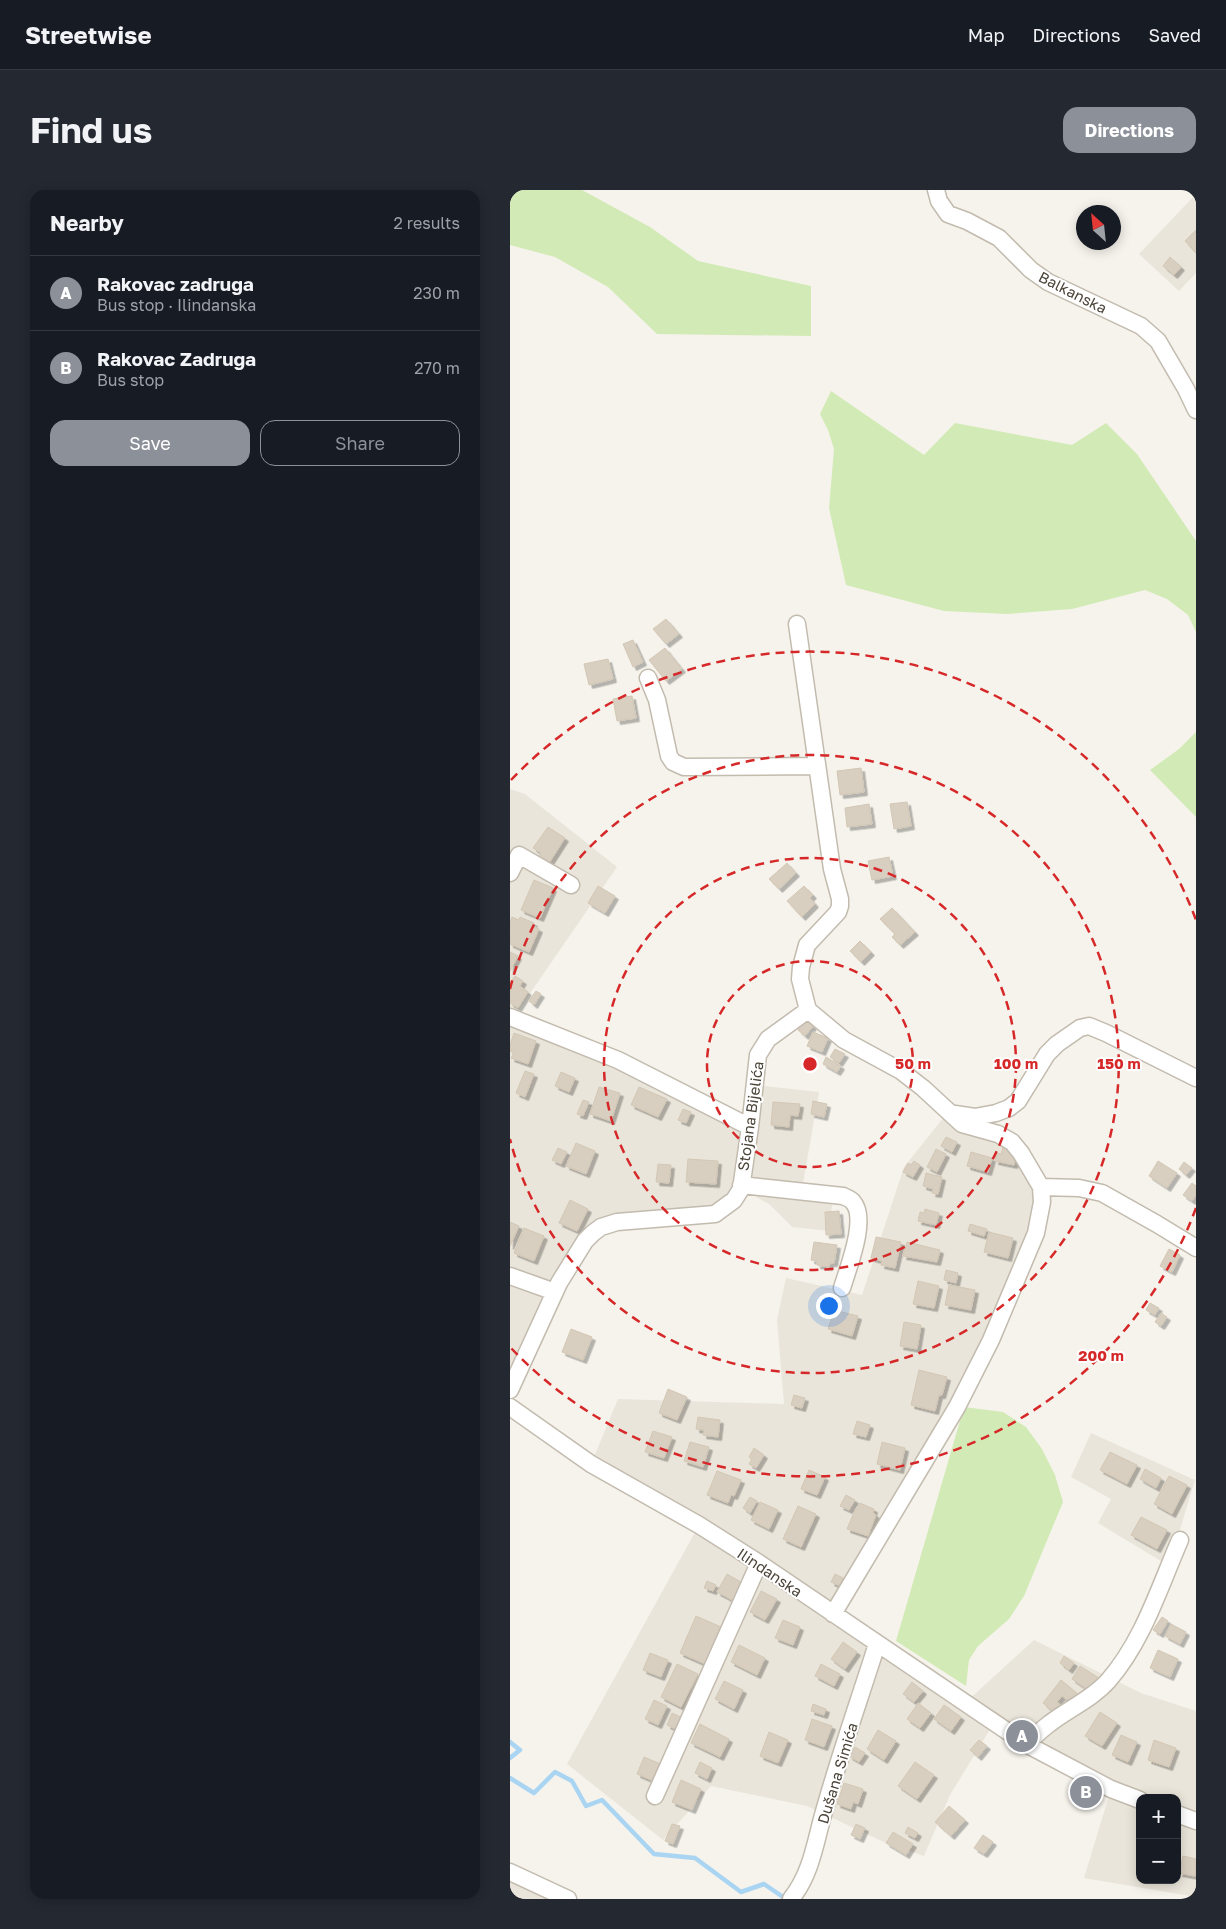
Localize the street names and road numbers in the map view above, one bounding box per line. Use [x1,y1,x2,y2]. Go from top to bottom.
street label: Balkanska [1036,267,1110,317]
street label: Stojana Bijelića [733,1060,767,1172]
street label: Ilindanska [734,1544,806,1600]
street label: Dušana Simića [813,1720,861,1826]

